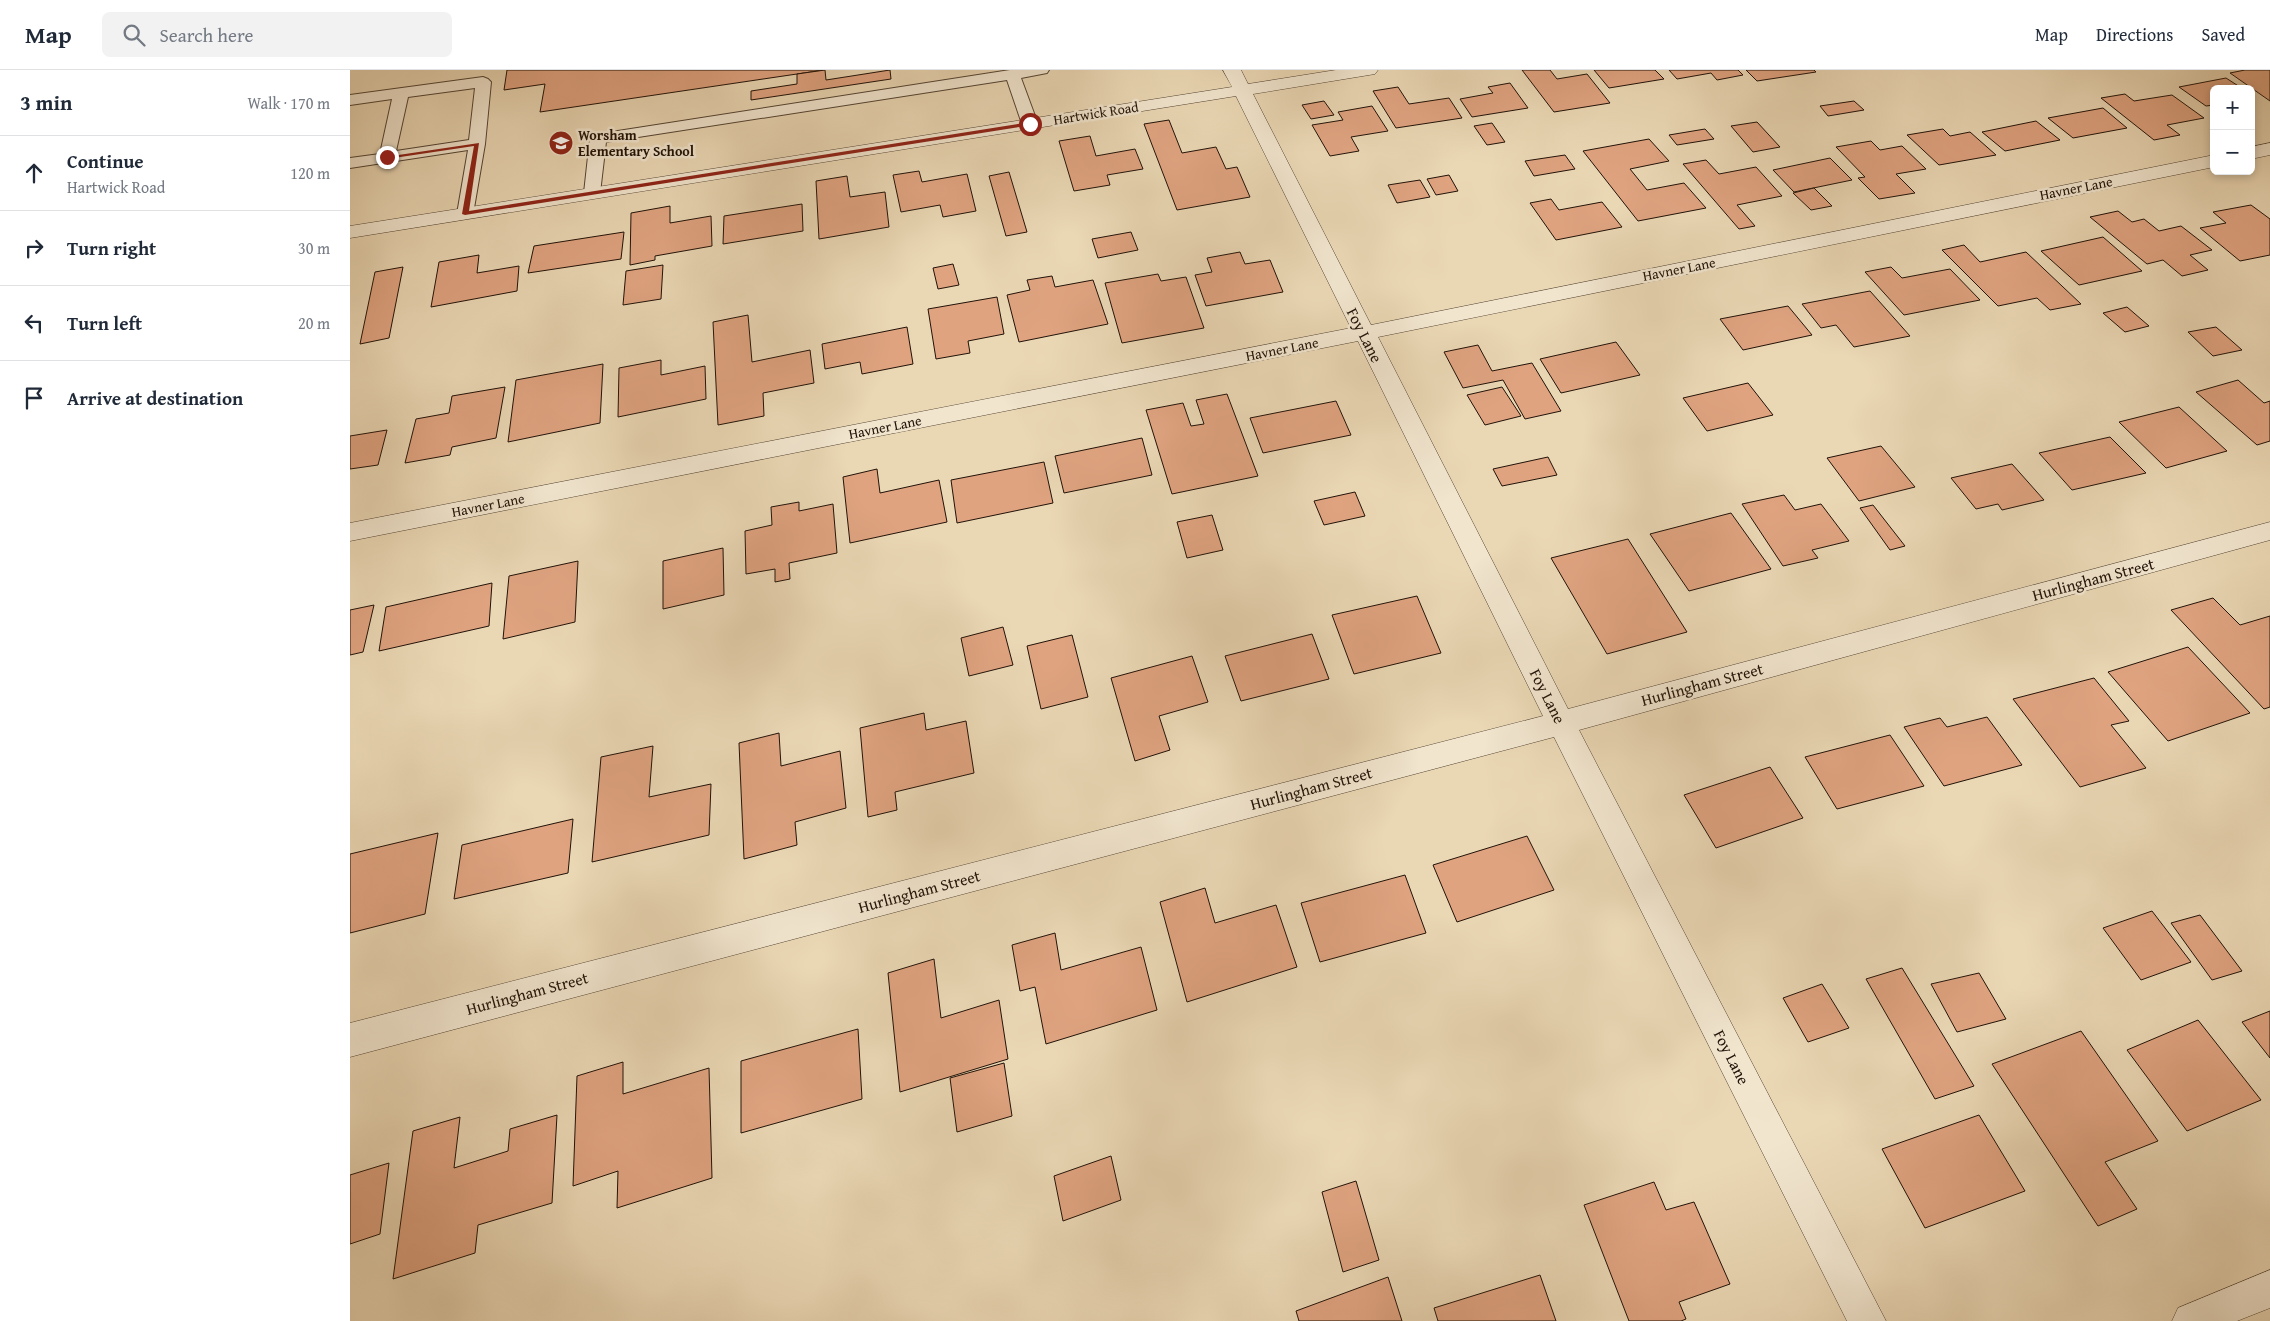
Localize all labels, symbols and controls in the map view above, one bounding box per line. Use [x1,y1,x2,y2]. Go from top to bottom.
search box [102,12,452,57]
text: Map [25,17,72,52]
icon: search [120,21,148,49]
text: Search here [160,21,253,49]
text: Map [2035,21,2068,48]
text: Directions [2096,21,2173,48]
text: Saved [2201,21,2245,48]
map controls [2210,85,2255,175]
button: + [2210,85,2255,130]
text: 3 min [20,87,72,118]
text: Walk · 170 m [247,91,330,115]
street label: Hartwick Road [1052,96,1141,130]
route start [1019,113,1042,136]
place label: Worsham Elementary School [578,125,695,161]
school or university icon: Worsham Elementary School [548,130,574,156]
button: − [2210,130,2255,175]
route end [376,146,399,169]
text: Continue [67,147,144,175]
icon: ahead [20,159,48,187]
text: 120 m [290,161,330,185]
street label: Havner Lane [2038,171,2115,205]
text: Hartwick Road [67,175,165,199]
icon: right [20,234,48,262]
text: Turn right [67,234,156,262]
text: 30 m [298,236,330,260]
street label: Havner Lane [1641,252,1718,286]
street label: Foy Lane [1341,303,1389,367]
icon: left [20,309,48,337]
text: Turn left [67,309,142,337]
text: 20 m [298,311,330,335]
street label: Havner Lane [1244,332,1321,366]
icon: arrive [20,384,48,412]
text: Arrive at destination [67,384,243,412]
street label: Havner Lane [847,410,924,444]
street label: Havner Lane [450,488,527,522]
street label: Hurlingham Street [2029,551,2157,607]
street label: Hurlingham Street [1638,656,1766,712]
street label: Foy Lane [1524,664,1572,728]
street label: Hurlingham Street [1247,760,1375,816]
street label: Hurlingham Street [855,863,983,919]
street label: Hurlingham Street [463,965,591,1021]
street label: Foy Lane [1708,1025,1756,1089]

